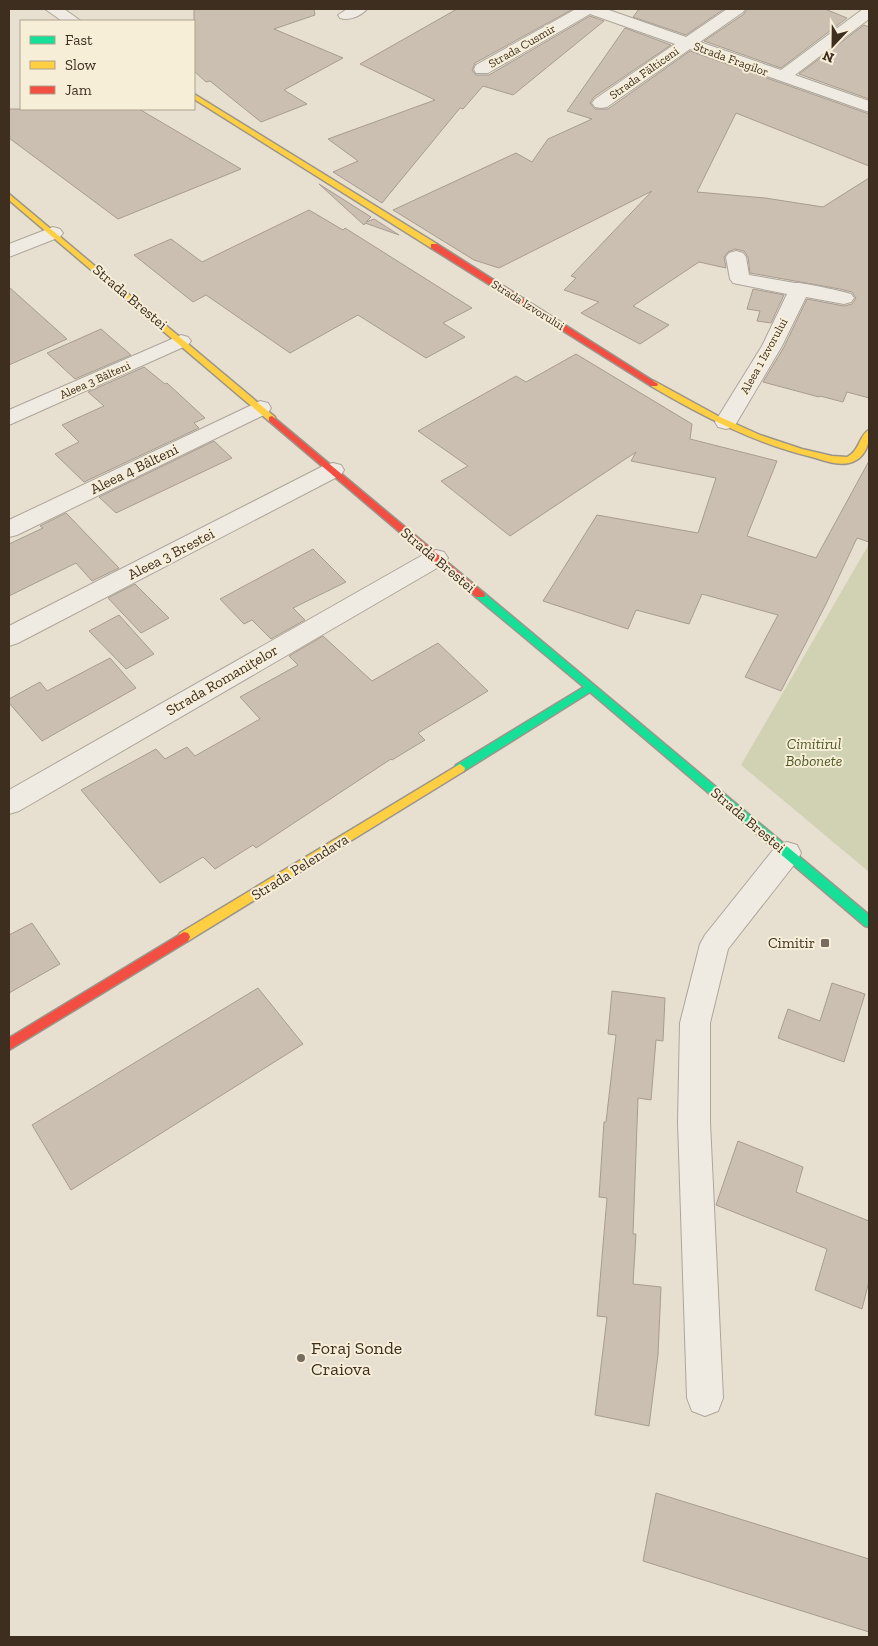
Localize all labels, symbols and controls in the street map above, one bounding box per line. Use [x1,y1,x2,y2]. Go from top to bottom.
legend [20,20,195,110]
north arrow [808,20,858,70]
street label: Strada Cusmir [486,21,558,71]
text: Fast [65,31,93,49]
street label: Strada Fragilor [692,39,770,79]
street label: Strada Fălticeni [607,44,682,102]
text: N [820,47,836,66]
text: Slow [65,56,97,74]
text: Jam [65,81,92,99]
street label: Strada Brestei [89,261,171,333]
street label: Strada Izvorului [489,277,568,333]
street label: Aleea 1 Izvorului [737,315,791,396]
street label: Aleea 3 Bâlteni [57,358,133,402]
street label: Aleea 4 Bâlteni [87,440,181,498]
street label: Aleea 3 Brestei [125,524,217,584]
street label: Strada Brestei [397,524,479,596]
street label: Strada Romanițelor [163,641,281,719]
park label: Cimitirul Bobonete [786,735,842,770]
street label: Strada Brestei [707,784,789,856]
street label: Strada Pelendava [248,830,352,904]
place label: Cimitir [768,934,815,952]
marker: Cimitir [819,937,831,949]
place label: Foraj Sonde Craiova [311,1337,402,1380]
marker: Foraj Sonde Craiova [295,1352,307,1364]

